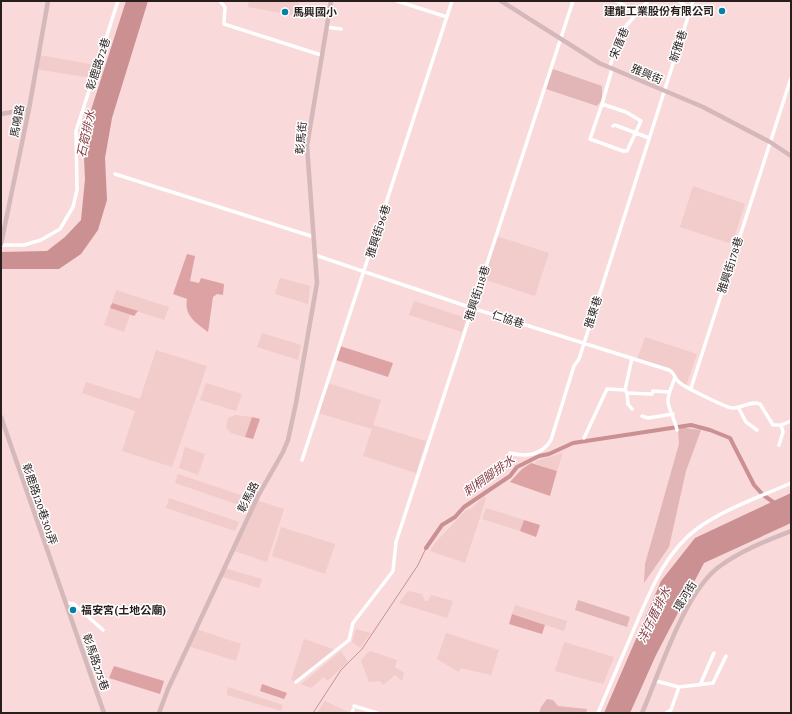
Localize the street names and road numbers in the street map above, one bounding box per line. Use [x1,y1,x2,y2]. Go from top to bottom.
street label: 宋厝巷 [607,25,631,61]
street label: 新雅巷 [667,28,689,64]
street label: 彰鹿路72巷 [84,36,112,92]
street label: 雅興街 [629,62,665,86]
street label: 馬鳴路 [8,104,26,138]
street label: 彰馬街 [294,121,308,155]
street label: 雅興街96巷 [364,203,392,259]
street label: 雅興街178巷 [715,235,745,295]
street label: 雅興街118巷 [462,264,492,322]
street label: 雅東巷 [582,294,604,330]
street label: 仁協巷 [490,308,526,330]
street label: 彰鹿路120巷301弄 [20,462,60,546]
street label: 彰馬路 [235,480,261,514]
street label: 環河街 [671,579,699,613]
street label: 彰馬路275巷 [81,632,111,692]

